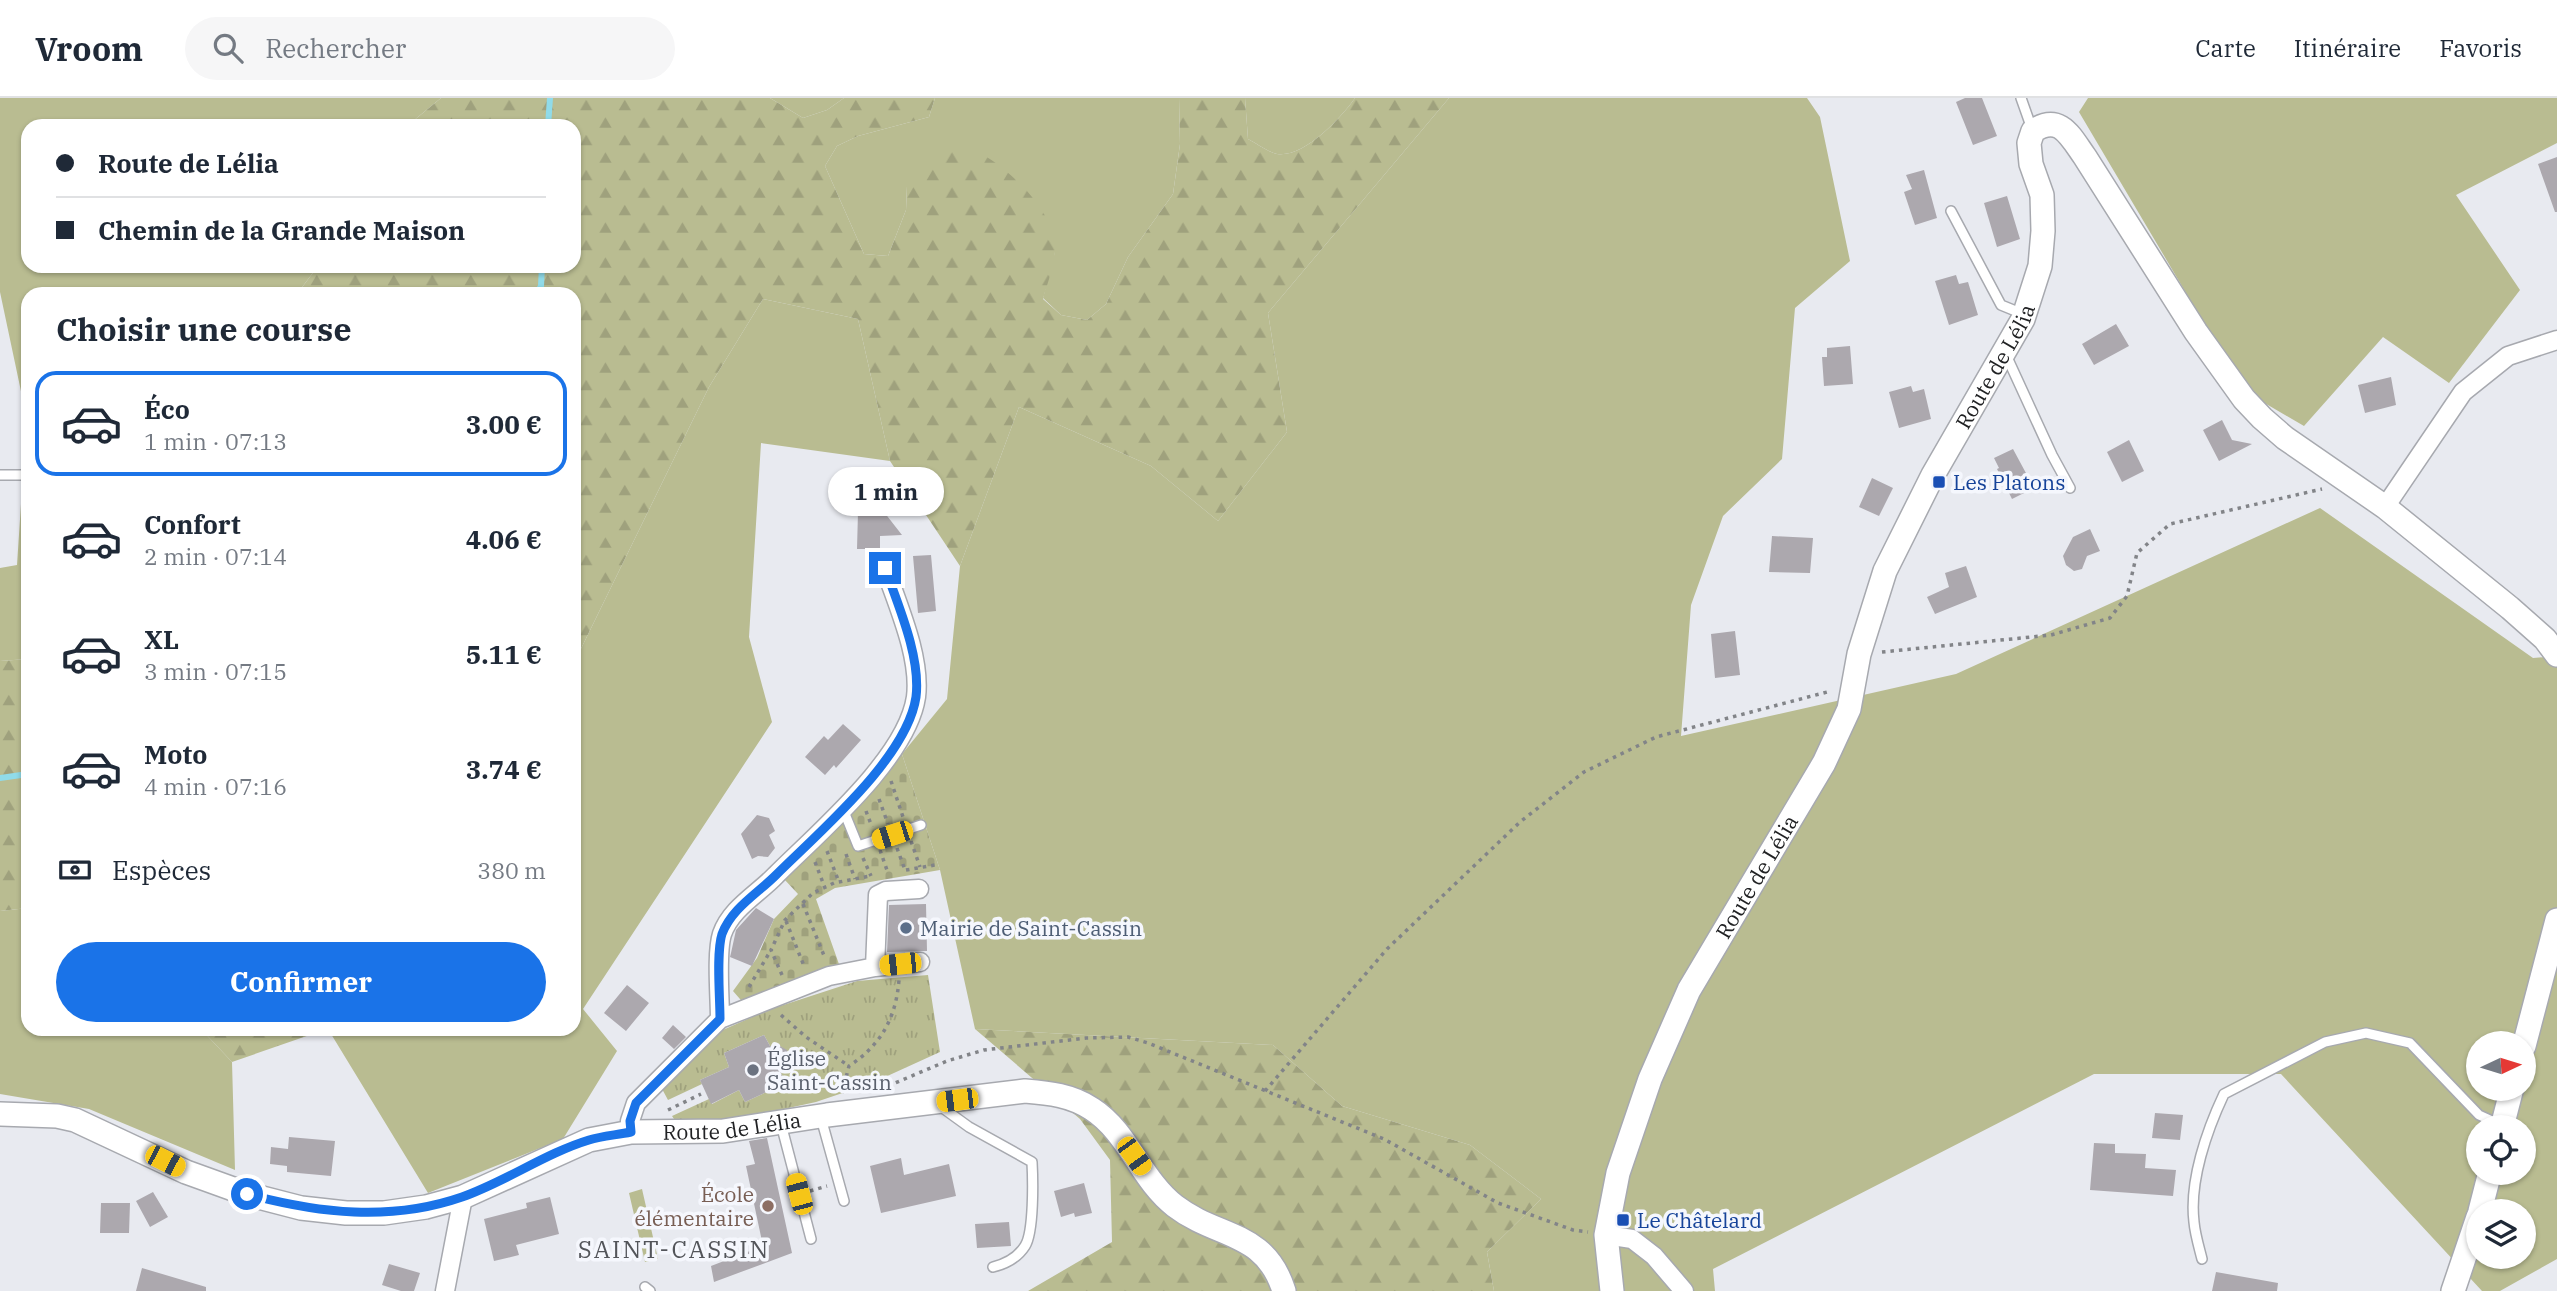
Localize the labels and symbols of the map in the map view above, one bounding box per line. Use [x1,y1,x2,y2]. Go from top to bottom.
street label: Route de Lélia [1949,301,2041,434]
callout: 1 min [827,466,943,516]
place label: Les Platons [1953,468,2065,496]
marker: Les Platons [1931,474,1947,490]
route end [869,552,901,584]
street label: Route de Lélia [1709,809,1804,944]
car [869,819,916,851]
place label: Mairie de Saint-Cassin [920,914,1142,942]
marker: Mairie de Saint-Cassin [898,920,914,936]
car [879,951,922,977]
north arrow [2466,1031,2536,1101]
place label: Église Saint-Cassin [767,1044,892,1096]
marker: Église Saint-Cassin [745,1062,761,1078]
car [935,1087,980,1113]
street label: Route de Lélia [662,1105,803,1146]
car [1114,1133,1155,1179]
car [142,1142,189,1180]
car [784,1171,815,1217]
route start [231,1178,263,1210]
place label: École élémentaire [634,1180,754,1232]
marker: École élémentaire [760,1198,776,1214]
place label: Le Châtelard [1637,1206,1762,1234]
marker: Le Châtelard [1615,1212,1631,1228]
district label: SAINT-CASSIN [578,1233,770,1265]

